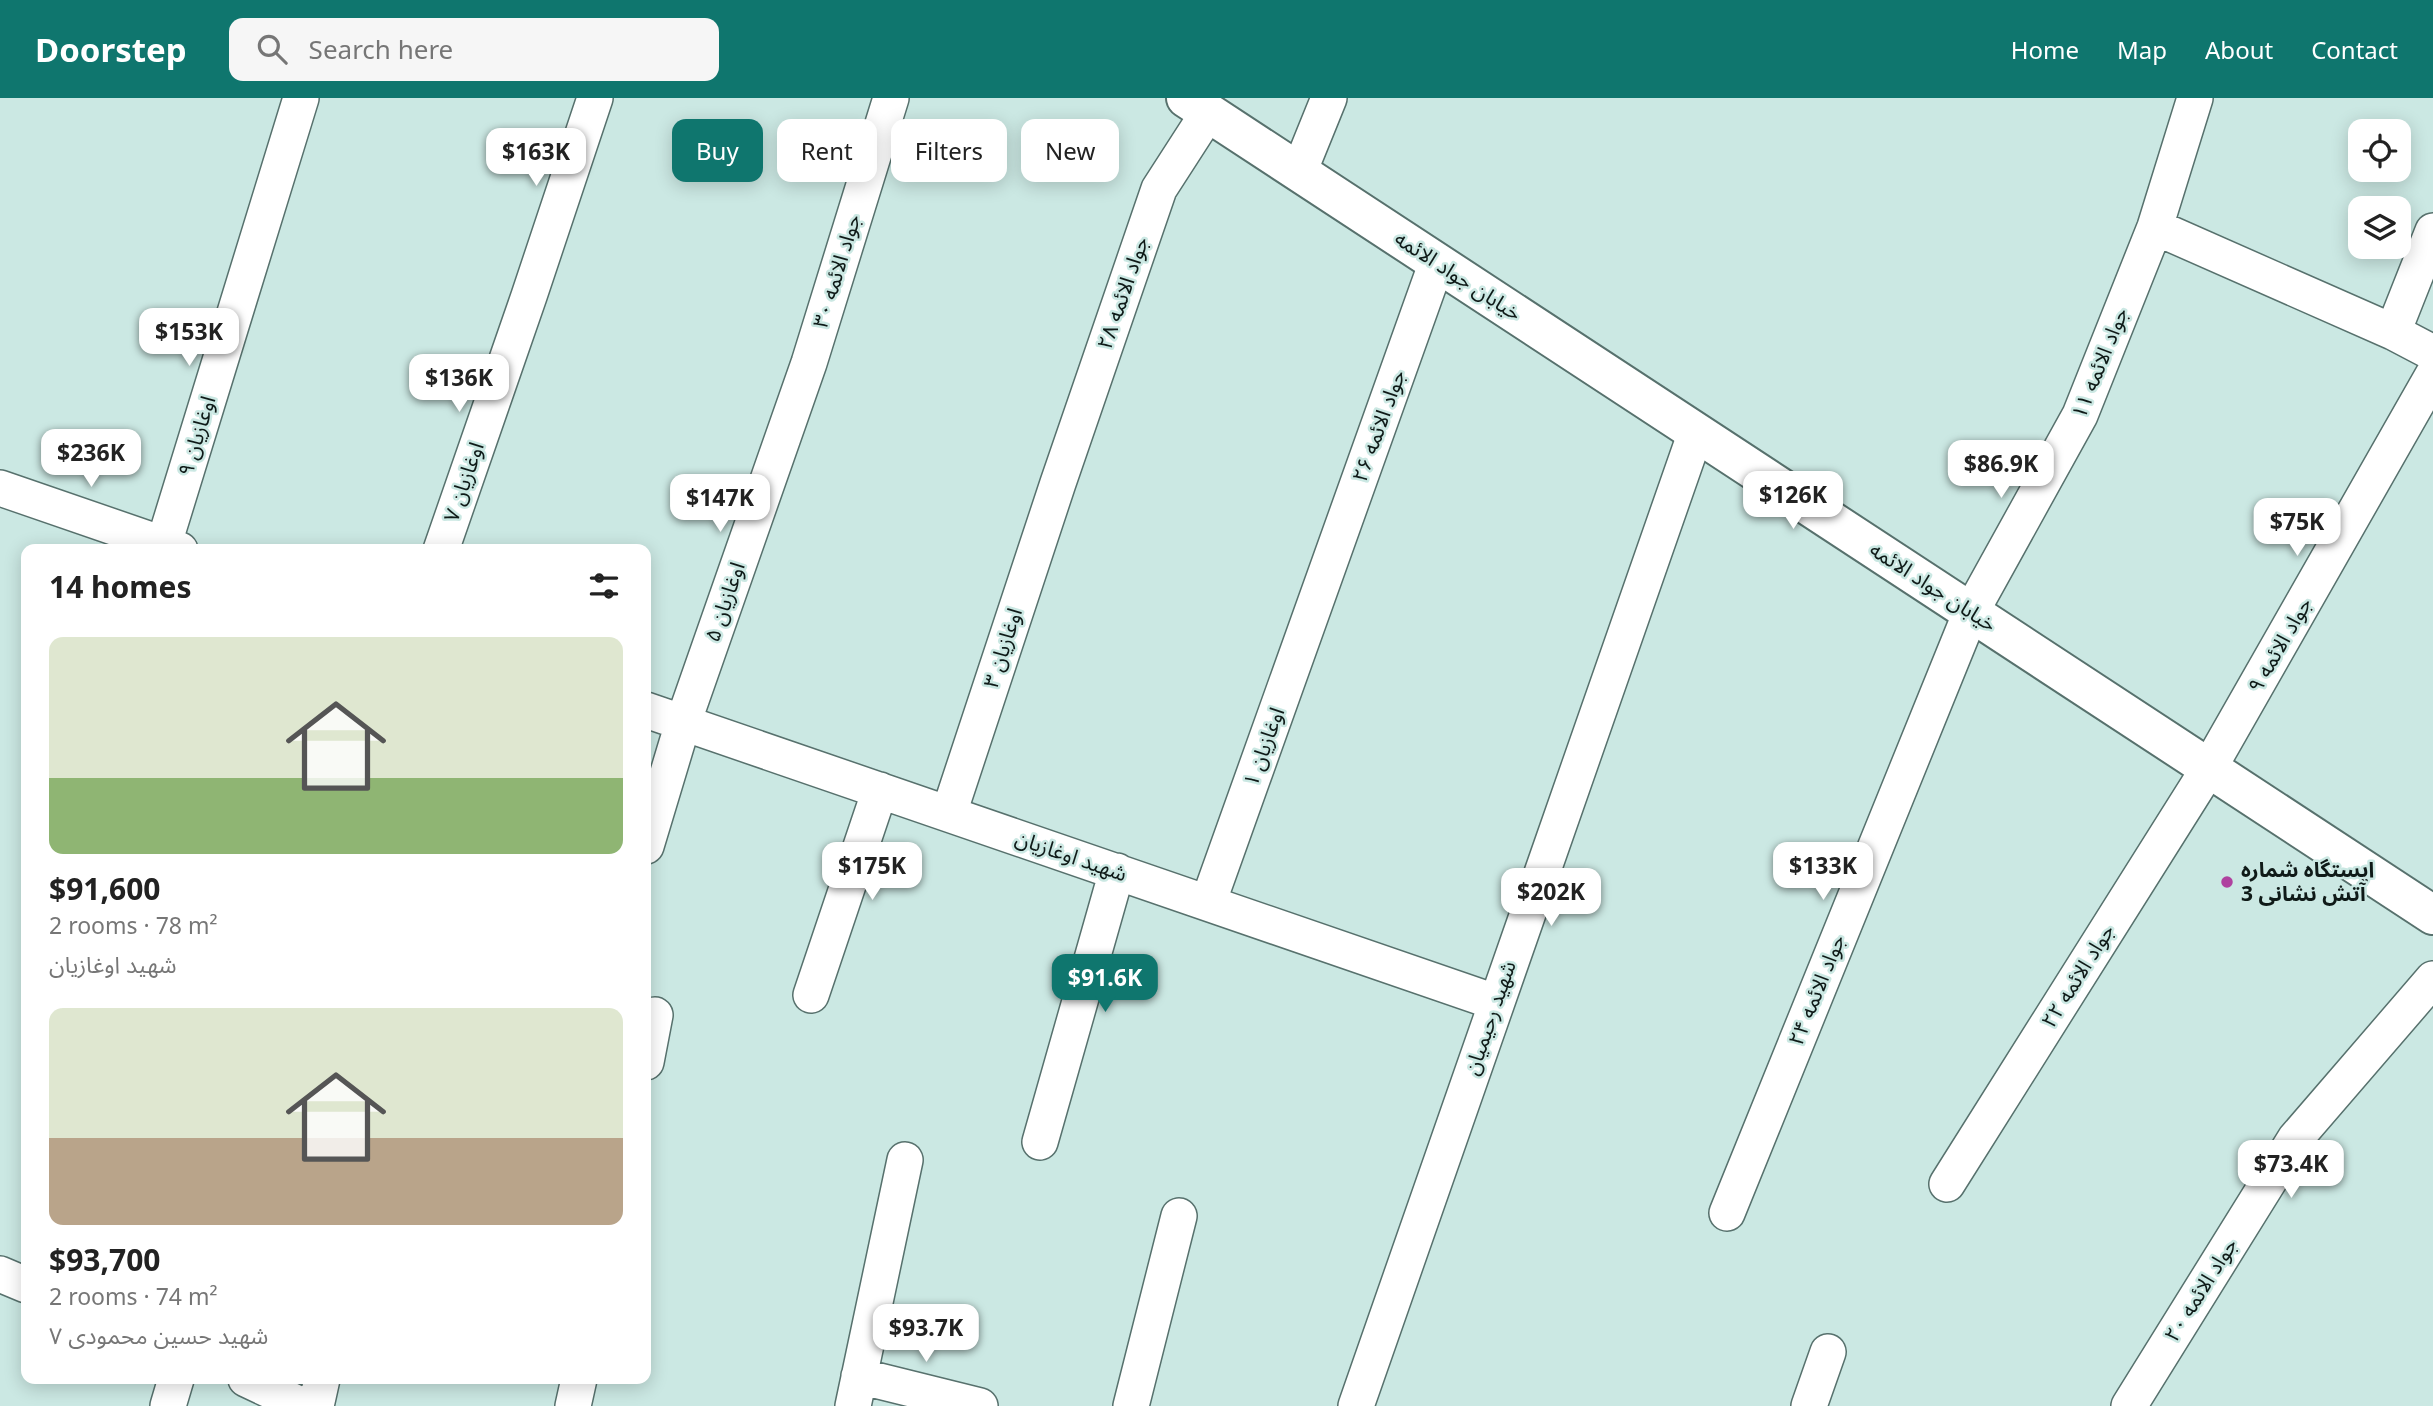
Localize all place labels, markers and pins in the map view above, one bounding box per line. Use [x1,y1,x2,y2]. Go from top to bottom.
pin: $163K [487,129,585,188]
pin: $153K [140,308,238,368]
pin: $136K [410,354,508,414]
pin: $236K [42,430,140,489]
pin: $86.9K [1944,440,2058,500]
pin: $126K [1744,472,1842,531]
pin: $147K [671,474,769,534]
pin: $75K [2256,498,2338,558]
pin: $175K [823,842,921,902]
pin: $133K [1774,842,1872,902]
place label: ایستگاه شماره 3 آتش نشانی [2241,855,2374,907]
pin: $202K [1502,868,1600,928]
marker: ایستگاه شماره 3 آتش نشانی [2219,874,2235,890]
pin: $91.6K [1048,954,1162,1014]
pin: $73.4K [2234,1140,2348,1200]
pin: $93.7K [869,1304,983,1364]

